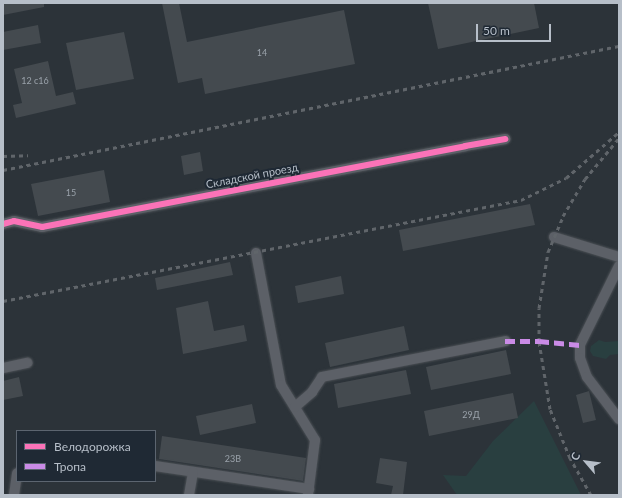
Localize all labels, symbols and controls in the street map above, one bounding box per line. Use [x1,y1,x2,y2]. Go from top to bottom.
scale bar [478,16,553,42]
text: 50 m [483,23,510,38]
house number: 14 [257,48,267,58]
house number: 12 с16 [21,76,49,86]
street label: Складской проезд [205,161,299,191]
house number: 15 [66,188,76,198]
house number: 29Д [462,410,480,420]
legend [16,430,156,482]
text: Велодорожка [54,439,131,454]
north arrow [566,442,606,482]
text: С [568,450,582,462]
house number: 23В [225,454,241,464]
text: Тропа [54,459,86,474]

